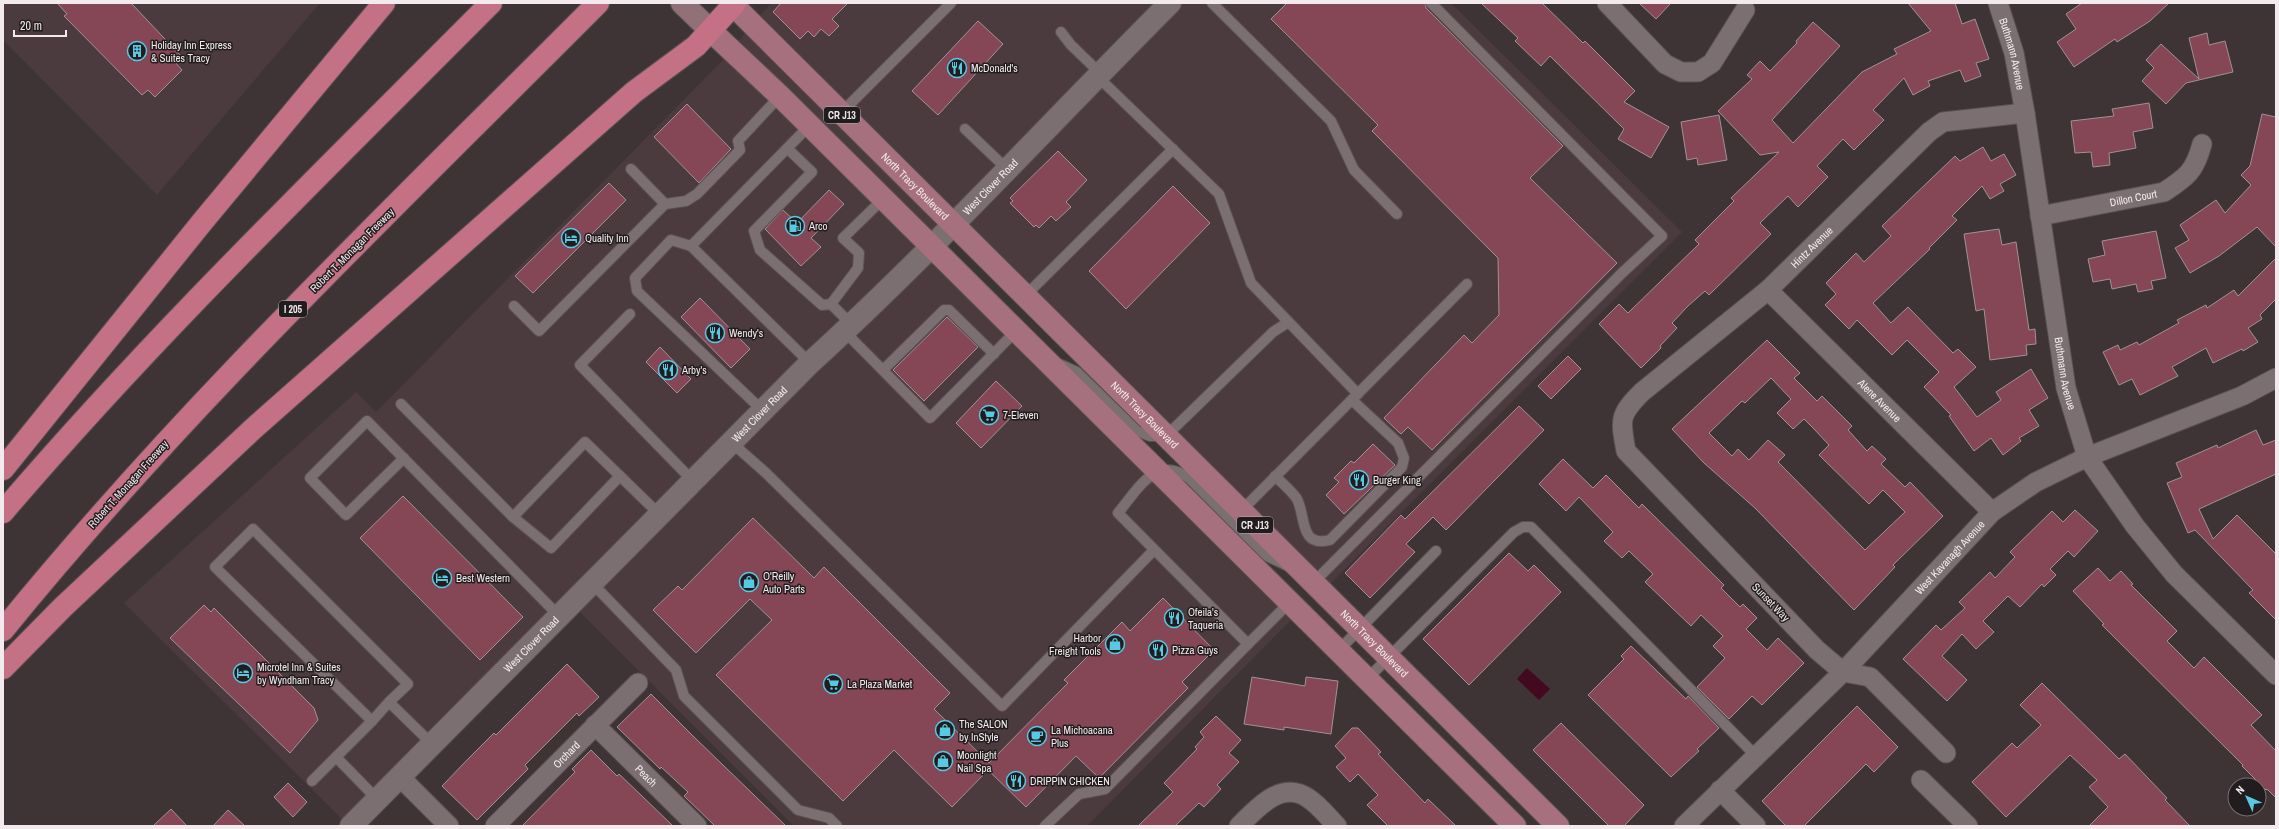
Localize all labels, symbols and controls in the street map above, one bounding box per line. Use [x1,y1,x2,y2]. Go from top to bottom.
scale bar [14,12,66,38]
street label: Buthmann Avenue [1996,16,2028,91]
text: 20 m [20,18,42,34]
place label: Holiday Inn Express & Suites Tracy [151,38,232,65]
building icon: Holiday Inn Express & Suites Tracy [126,40,148,62]
restaurant icon: McDonald's [946,57,968,79]
place label: McDonald's [971,61,1018,75]
road number: CR J13 [824,107,860,123]
street label: North Tracy Boulevard [878,150,952,223]
street label: West Clover Road [960,156,1021,218]
street label: Dillon Court [2108,186,2159,209]
street label: Robert T. Monagan Freeway [307,205,397,295]
fuel station icon: Arco [784,215,806,237]
place label: Arco [808,219,828,233]
street label: Hintz Avenue [1788,223,1836,271]
hotel icon: Quality Inn [560,227,582,249]
place label: Quality Inn [585,231,629,245]
road number: I 205 [279,301,307,317]
restaurant icon: Wendy's [704,322,726,344]
place label: Wendy's [729,326,764,340]
street label: Buthmann Avenue [2051,336,2079,411]
restaurant icon: Arby's [657,359,679,381]
place label: Arby's [681,363,707,377]
street label: Alene Avenue [1854,375,1904,425]
street label: North Tracy Boulevard [1108,378,1182,452]
street label: West Clover Road [729,383,790,445]
supermarket icon: 7-Eleven [978,404,1000,426]
place label: 7-Eleven [1003,408,1039,422]
street label: Robert T. Monagan Freeway [85,437,172,531]
restaurant icon: Burger King [1348,469,1370,491]
place label: Burger King [1373,473,1421,487]
road number: CR J13 [1237,517,1273,533]
street label: West Kavanagh Avenue [1912,517,1988,597]
hotel icon: Best Western [431,567,453,589]
place label: O'Reilly Auto Parts [762,569,806,596]
place label: Best Western [456,571,510,585]
shop icon: O'Reilly Auto Parts [738,571,760,593]
street label: Sunset Way [1749,580,1793,625]
place label: Ofeila's Taqueria [1188,605,1223,632]
restaurant icon: Ofeila's Taqueria [1163,607,1185,629]
street label: North Tracy Boulevard [1338,607,1411,680]
street label: West Clover Road [500,613,562,675]
place label: Harbor Freight Tools [1049,631,1101,658]
shop icon: Harbor Freight Tools [1104,633,1126,655]
restaurant icon: Pizza Guys [1147,639,1169,661]
place label: Pizza Guys [1172,643,1219,657]
place label: Microtel Inn & Suites by Wyndham Tracy [257,660,341,687]
hotel icon: Microtel Inn & Suites by Wyndham Tracy [232,662,254,684]
supermarket icon: La Plaza Market [822,673,844,695]
place label: La Plaza Market [847,677,913,691]
place label: The SALON by InStyle [959,717,1008,744]
shop icon: The SALON by InStyle [934,719,956,741]
place label: La Michoacana Plus [1051,723,1113,750]
cafe icon: La Michoacana Plus [1026,725,1048,747]
street label: Orchard [550,738,583,771]
place label: Moonlight Nail Spa [957,748,997,775]
shop icon: Moonlight Nail Spa [932,750,954,772]
street label: Peach [632,762,660,790]
restaurant icon: DRIPPIN CHICKEN [1005,770,1027,792]
place label: DRIPPIN CHICKEN [1030,774,1110,788]
north arrow [2227,777,2267,817]
text: N [2233,783,2247,797]

